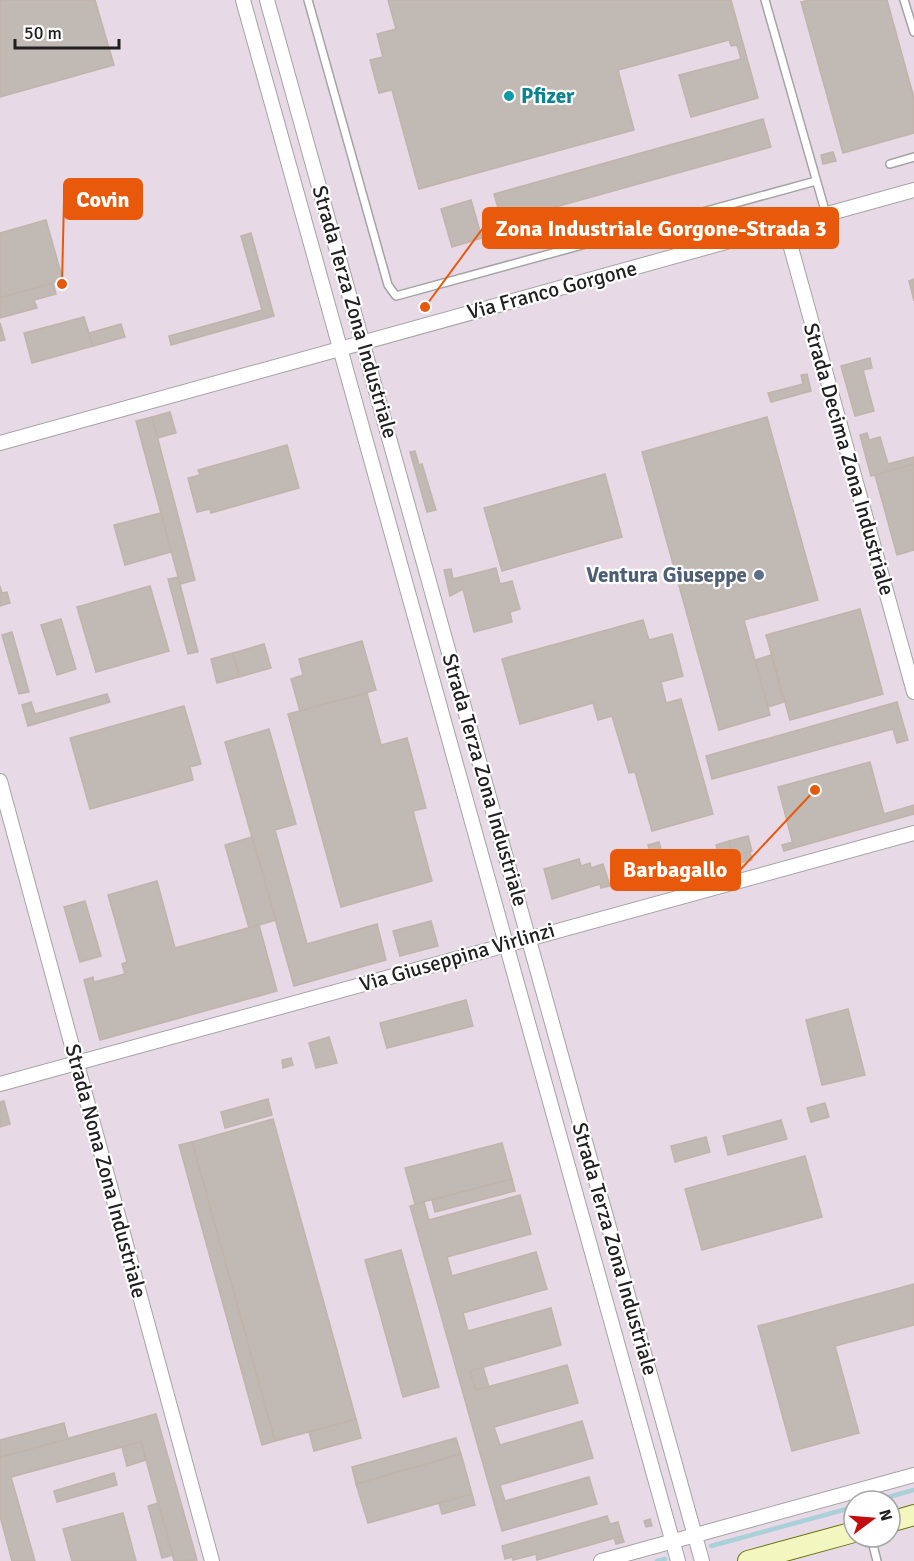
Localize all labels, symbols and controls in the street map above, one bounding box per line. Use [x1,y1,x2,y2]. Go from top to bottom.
scale bar [15,12,118,50]
text: 50 m [24,22,62,44]
place label: Pfizer [521,83,575,109]
marker: Pfizer [502,89,516,103]
callout: Covin [64,179,142,219]
street label: Strada Terza Zona Industriale [306,183,404,441]
text: Covin [76,186,130,213]
callout: Zona Industriale Gorgone-Strada 3 [483,208,838,248]
text: Zona Industriale Gorgone-Strada 3 [495,215,827,242]
street label: Via Franco Gorgone [464,255,640,325]
street label: Strada Decima Zona Industriale [798,320,900,598]
place label: Ventura Giuseppe [586,562,747,588]
marker: Ventura Giuseppe [752,568,766,582]
street label: Strada Terza Zona Industriale [436,651,534,909]
callout: Barbagallo [611,850,740,890]
text: Barbagallo [623,856,727,883]
street label: Via Giuseppina Virlinzi [356,917,558,997]
street label: Strada Nona Zona Industriale [60,1041,152,1301]
street label: Strada Terza Zona Industriale [566,1120,664,1378]
north arrow [842,1489,902,1549]
text: N [874,1507,897,1523]

